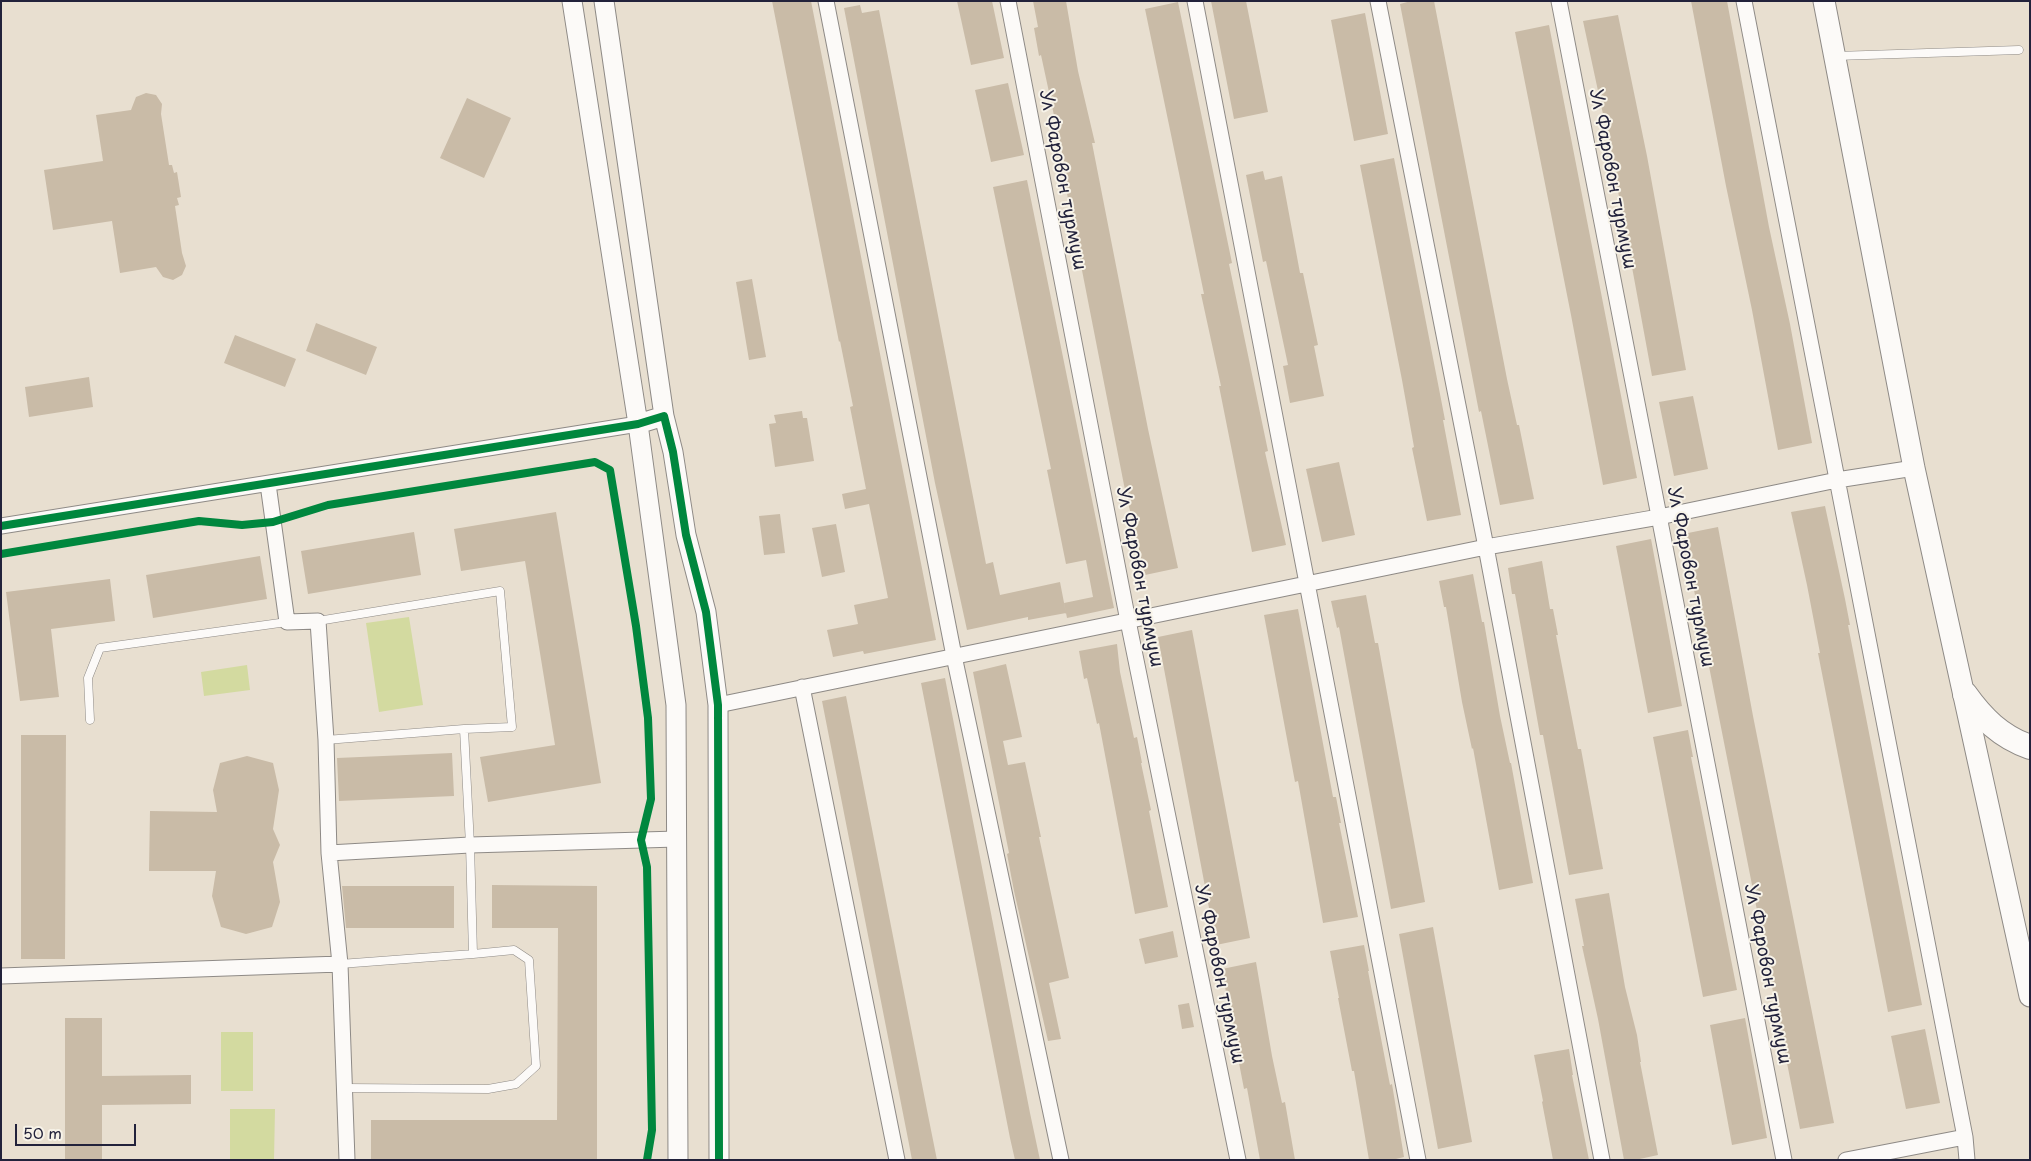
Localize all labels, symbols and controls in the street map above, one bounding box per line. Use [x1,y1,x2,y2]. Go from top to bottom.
street label: Ул Фаровон турмуш [1584,87,1640,271]
street label: Ул Фаровон турмуш [1034,88,1090,272]
street label: Ул Фаровон турмуш [1111,485,1167,669]
street label: Ул Фаровон турмуш [1662,485,1718,669]
street label: Ул Фаровон турмуш [1189,882,1249,1066]
street label: Ул Фаровон турмуш [1739,882,1795,1066]
scale bar [18,1114,139,1146]
text: 50 m [23,1121,62,1144]

